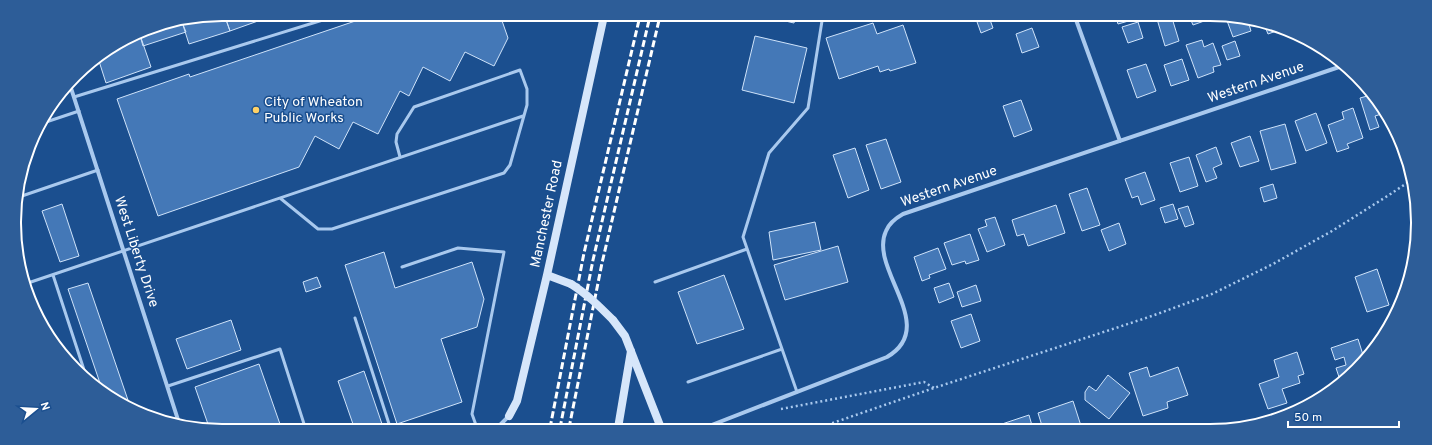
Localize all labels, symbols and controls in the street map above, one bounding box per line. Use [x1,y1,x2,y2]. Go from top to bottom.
street label: Western Avenue [1206,59,1306,107]
place label: City of Wheaton Public Works [264,94,363,127]
marker: City of Wheaton Public Works [251,105,261,115]
street label: Manchester Road [527,159,567,269]
street label: Western Avenue [899,163,999,211]
street label: West Liberty Drive [110,194,162,310]
north arrow [16,389,56,429]
text: N [37,400,52,412]
scale bar [1288,403,1399,429]
text: 50 m [1294,410,1322,426]

